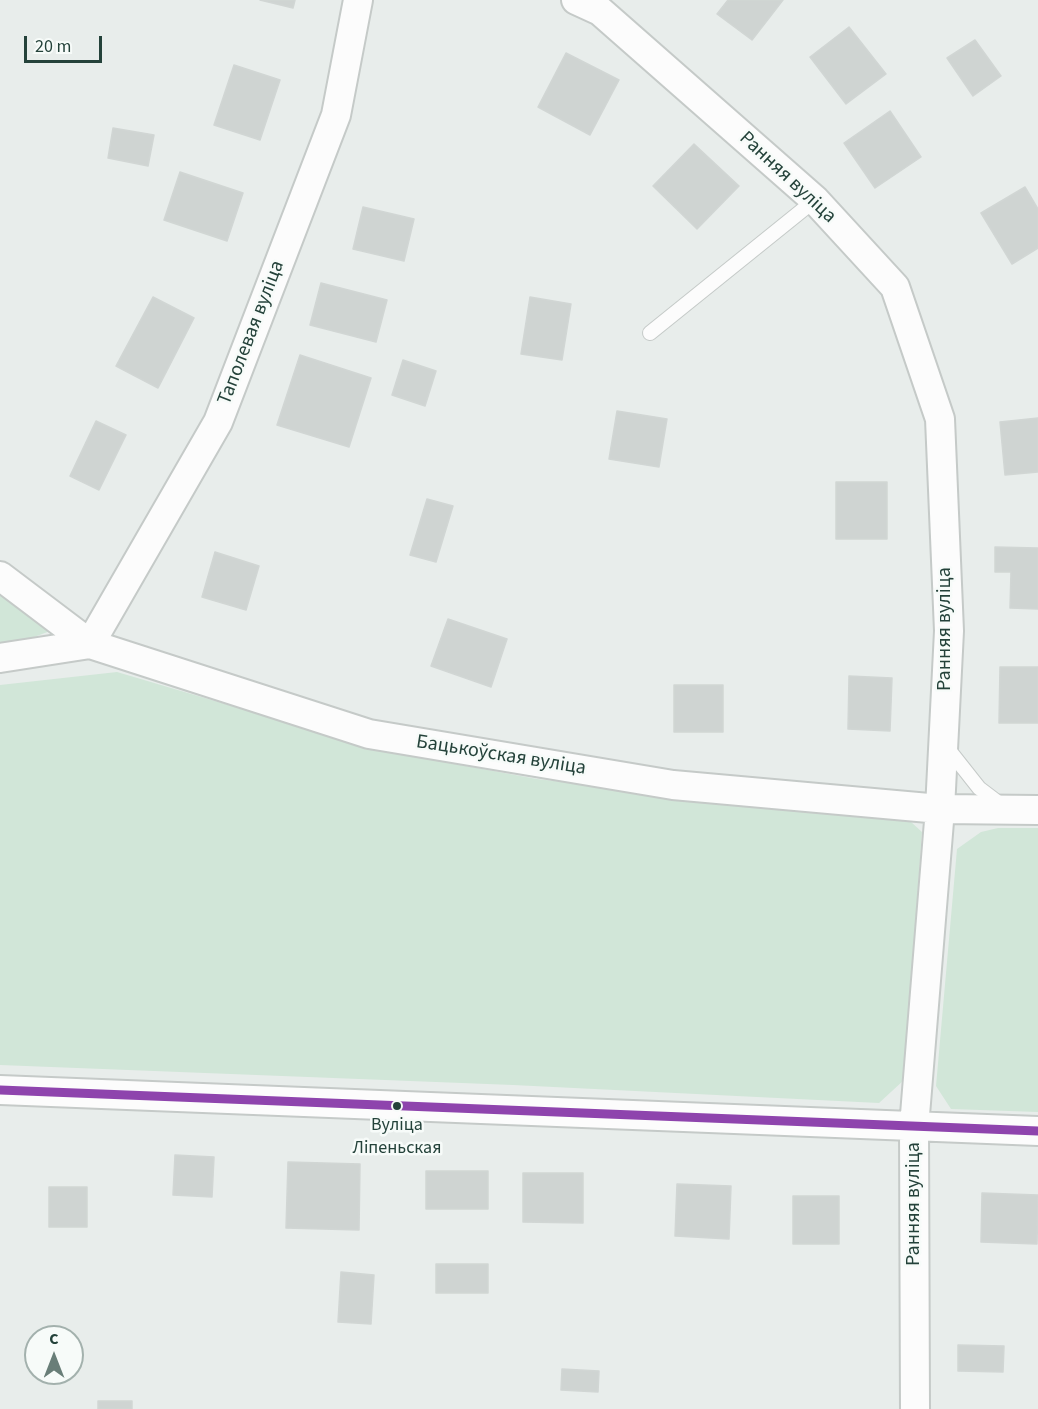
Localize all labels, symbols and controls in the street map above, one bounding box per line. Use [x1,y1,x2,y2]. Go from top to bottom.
scale bar [27,24,105,62]
text: 20 m [35,34,71,59]
street label: Ранняя вуліца [734,127,840,229]
street label: Таполевая вуліца [213,258,291,408]
street label: Ранняя вуліца [934,567,958,691]
street label: Бацькоўская вуліца [414,731,588,781]
marker: Вуліца Ліпеньская [391,1100,403,1112]
place label: Вуліца Ліпеньская [353,1115,441,1158]
street label: Ранняя вуліца [903,1142,927,1266]
north arrow [24,1325,84,1385]
text: С [49,1328,59,1350]

